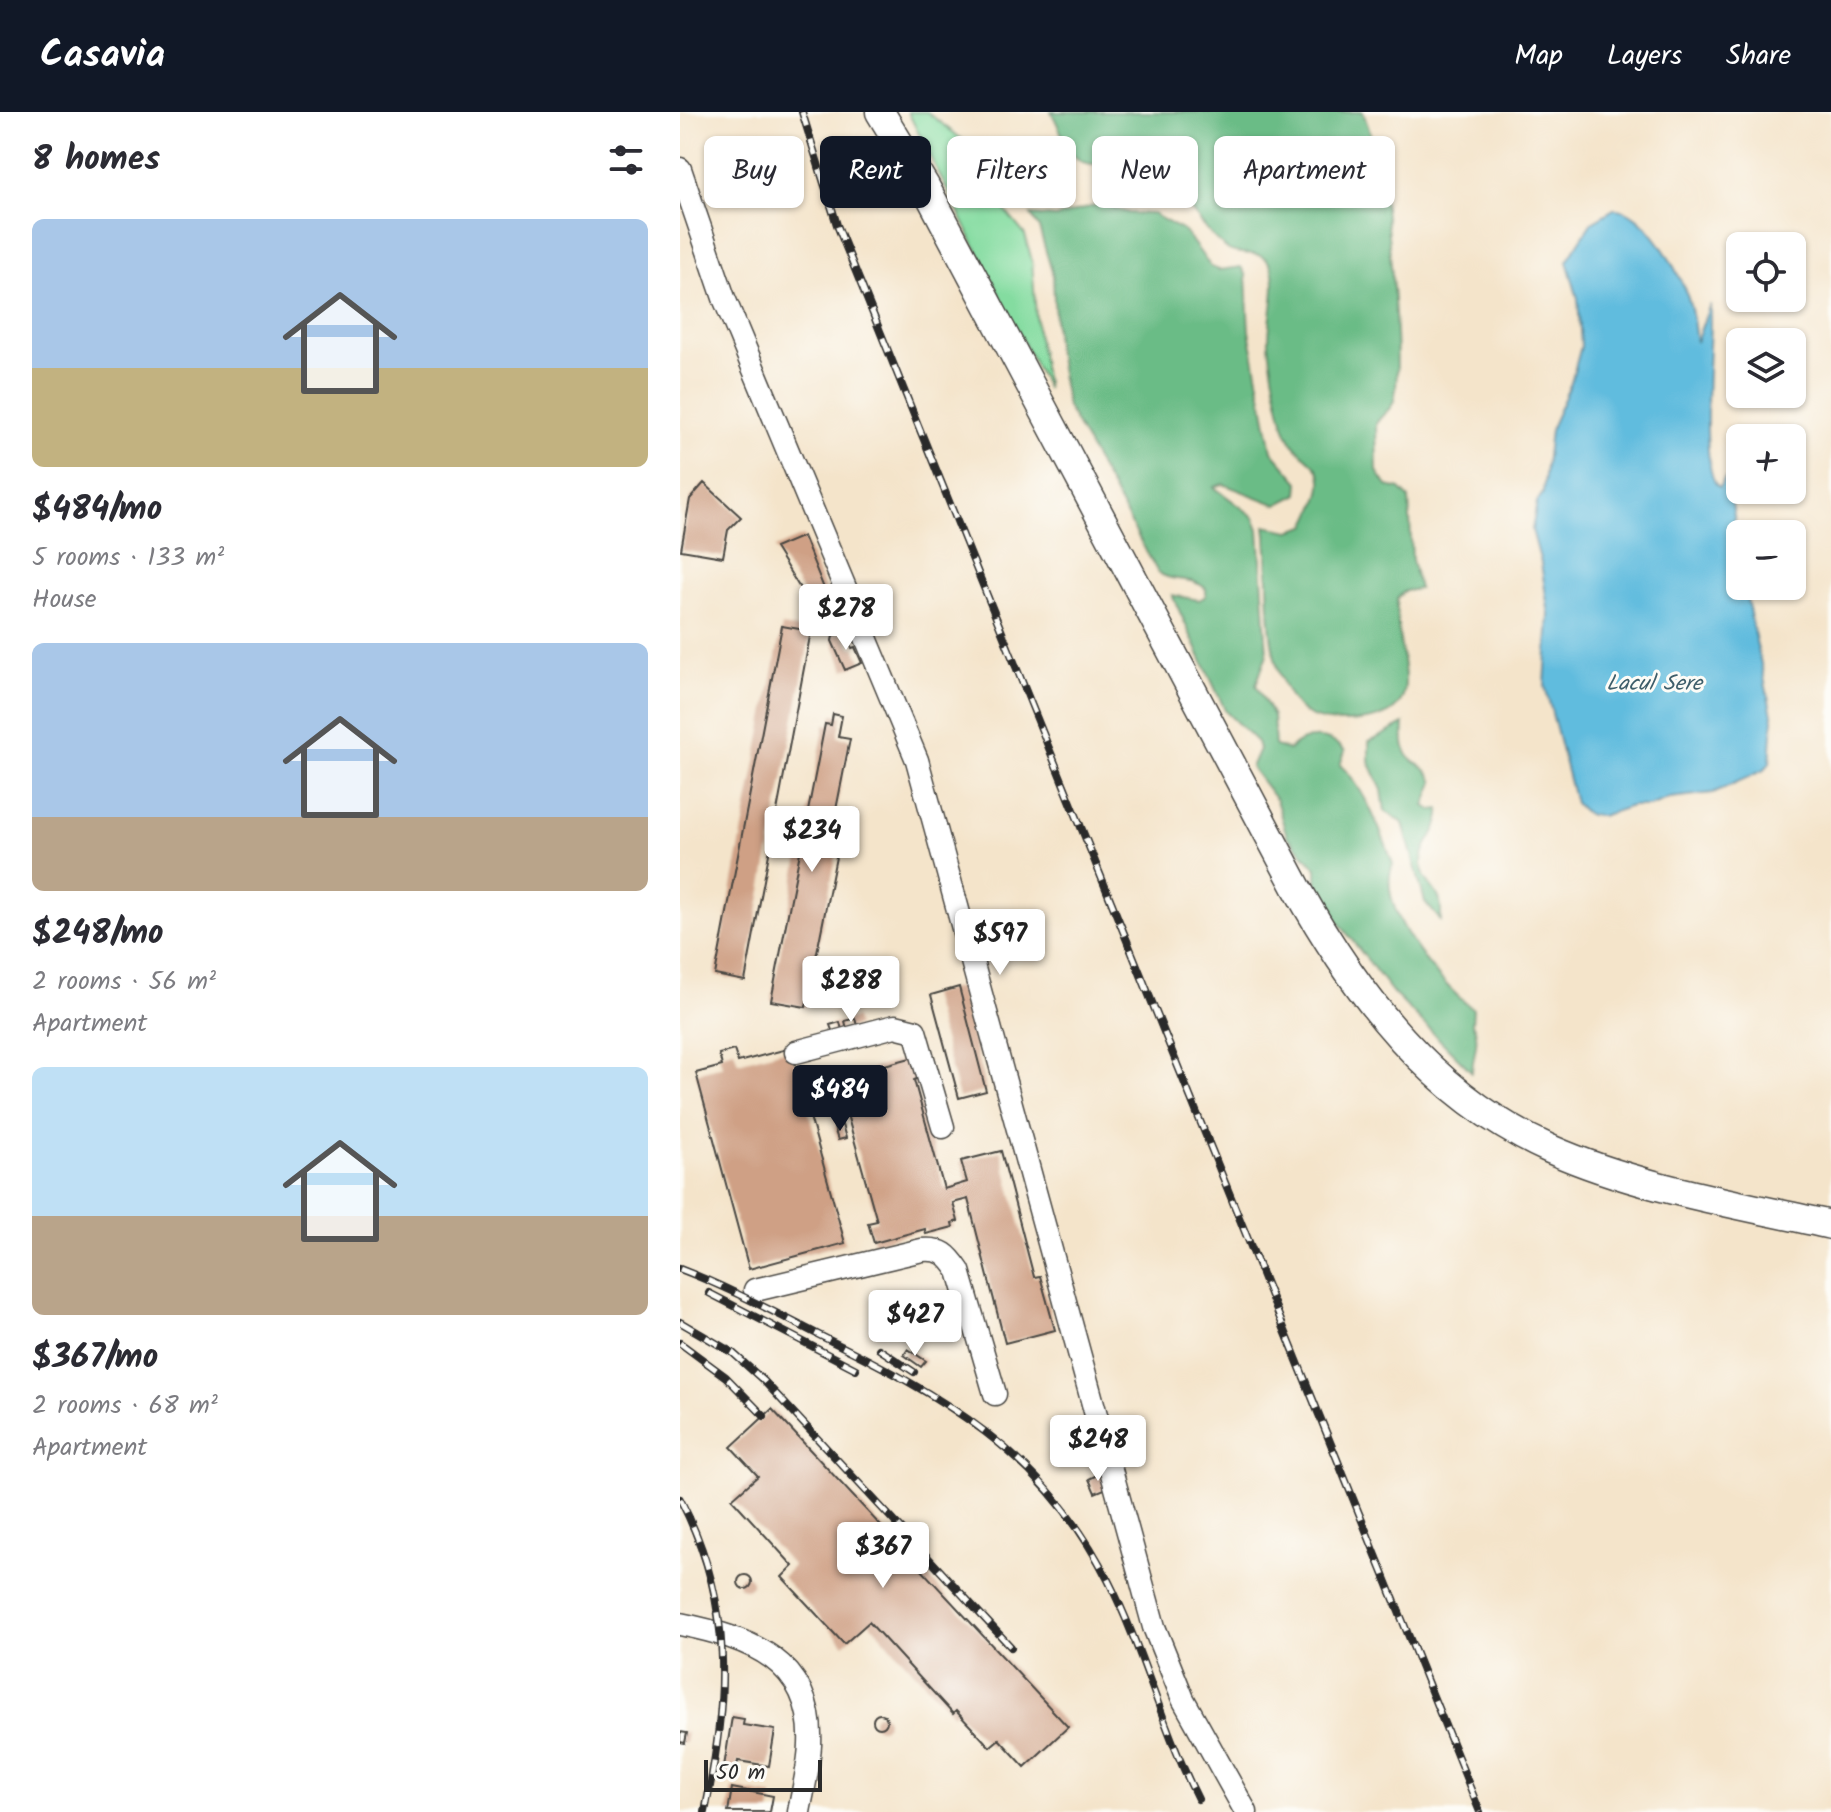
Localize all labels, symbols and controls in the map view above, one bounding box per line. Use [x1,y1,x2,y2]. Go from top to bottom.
text: Casavia [40,26,165,86]
text: Map [1514,34,1563,79]
text: Layers [1607,34,1682,79]
text: Share [1726,34,1791,79]
text: 8 homes [32,133,160,187]
chip: Buy [704,136,804,208]
chip: Rent [820,136,931,208]
chip: Filters [947,136,1076,208]
chip: New [1092,136,1198,208]
chip: Apartment [1214,136,1395,208]
icon: filters [604,138,648,182]
map controls [1726,232,1806,600]
button: locate [1726,232,1806,312]
icon: home [268,271,412,415]
button: layers [1726,328,1806,408]
button: + [1726,424,1806,504]
text: $484/mo [32,483,162,537]
button: − [1726,520,1806,600]
text: 5 rooms · 133 m² [32,537,224,579]
text: House [32,579,96,621]
pin: $278 [799,584,893,652]
text: $278 [817,589,875,631]
water label: Lacul Sere [1606,667,1704,702]
icon: home [268,695,412,839]
pin: $234 [765,806,859,874]
text: $234 [783,811,841,853]
text: $248/mo [32,907,163,961]
pin: $597 [953,909,1047,977]
text: $597 [973,914,1027,956]
pin: $288 [804,956,898,1024]
text: 2 rooms · 56 m² [32,961,216,1003]
text: $288 [820,961,882,1003]
text: Apartment [32,1003,147,1045]
pin: $484 [793,1065,887,1133]
text: $484 [810,1070,870,1112]
icon: home [268,1119,412,1263]
pin: $427 [868,1290,962,1358]
text: $427 [887,1295,944,1337]
text: $367/mo [32,1331,158,1385]
text: 2 rooms · 68 m² [32,1385,218,1427]
pin: $248 [1051,1415,1145,1483]
text: $248 [1068,1420,1128,1462]
text: Apartment [32,1427,147,1469]
pin: $367 [836,1522,930,1590]
text: $367 [855,1527,911,1569]
scale bar [704,1756,822,1792]
text: 50 m [716,1756,765,1791]

